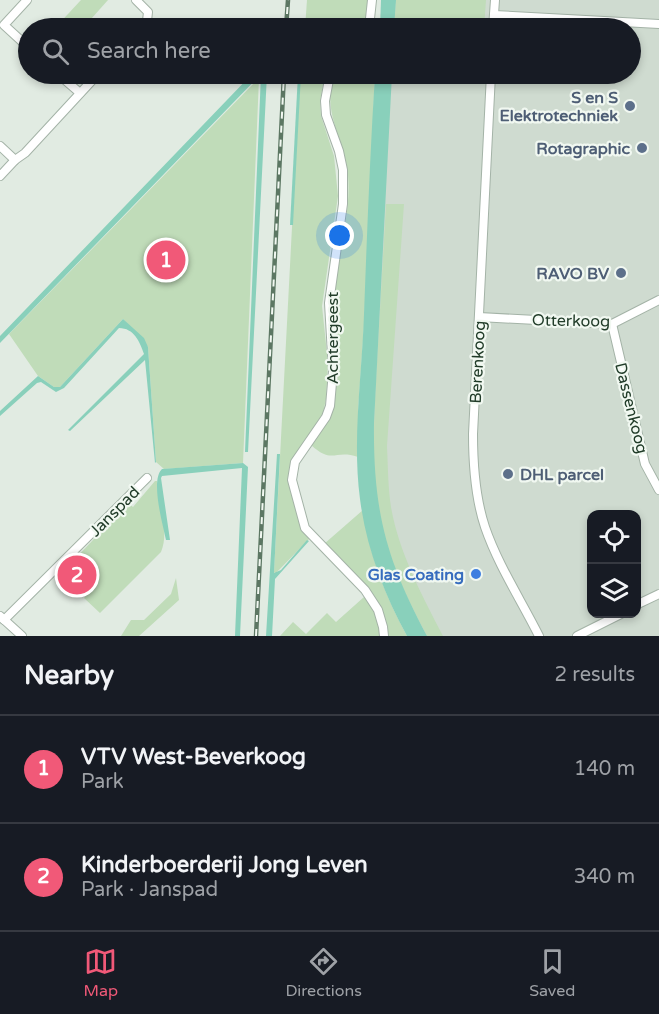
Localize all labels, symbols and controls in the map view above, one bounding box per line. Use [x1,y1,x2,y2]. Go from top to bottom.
search box [18,18,641,84]
icon: search [39,35,72,68]
text: Search here [87,38,211,64]
place label: S en S Elektrotechniek [500,88,618,126]
marker: S en S Elektrotechniek [623,99,637,113]
place label: Rotagraphic [536,139,630,159]
marker: Rotagraphic [635,141,649,155]
your location [325,221,354,250]
pin: 1 [146,238,186,282]
place label: RAVO BV [536,264,610,284]
marker: RAVO BV [614,266,628,280]
street label: Achtergeest [323,292,343,384]
street label: Otterkoog [532,310,610,332]
street label: Berenkoog [466,320,490,404]
street label: Dassenkoog [610,361,652,456]
place label: DHL parcel [520,465,604,485]
marker: DHL parcel [501,467,515,481]
street label: Janspad [85,482,144,541]
map controls [587,510,641,618]
button: locate [587,510,641,564]
pin: 2 [58,552,97,598]
button: layers [587,564,641,618]
place label: Glas Coating [368,565,464,585]
marker: Glas Coating [469,567,483,581]
text: Nearby [24,660,114,691]
text: 2 results [555,663,635,687]
text: VTV West-Beverkoog [81,744,306,770]
text: 1 [37,757,50,781]
text: 140 m [574,757,635,781]
text: Park [81,770,124,794]
text: Kinderboerderij Jong Leven [81,852,368,878]
text: 2 [37,865,50,889]
text: 340 m [574,865,635,889]
text: Park · Janspad [81,878,218,902]
tab: Map [84,945,118,1001]
tab: Directions [285,945,362,1001]
tab: Saved [529,945,575,1001]

